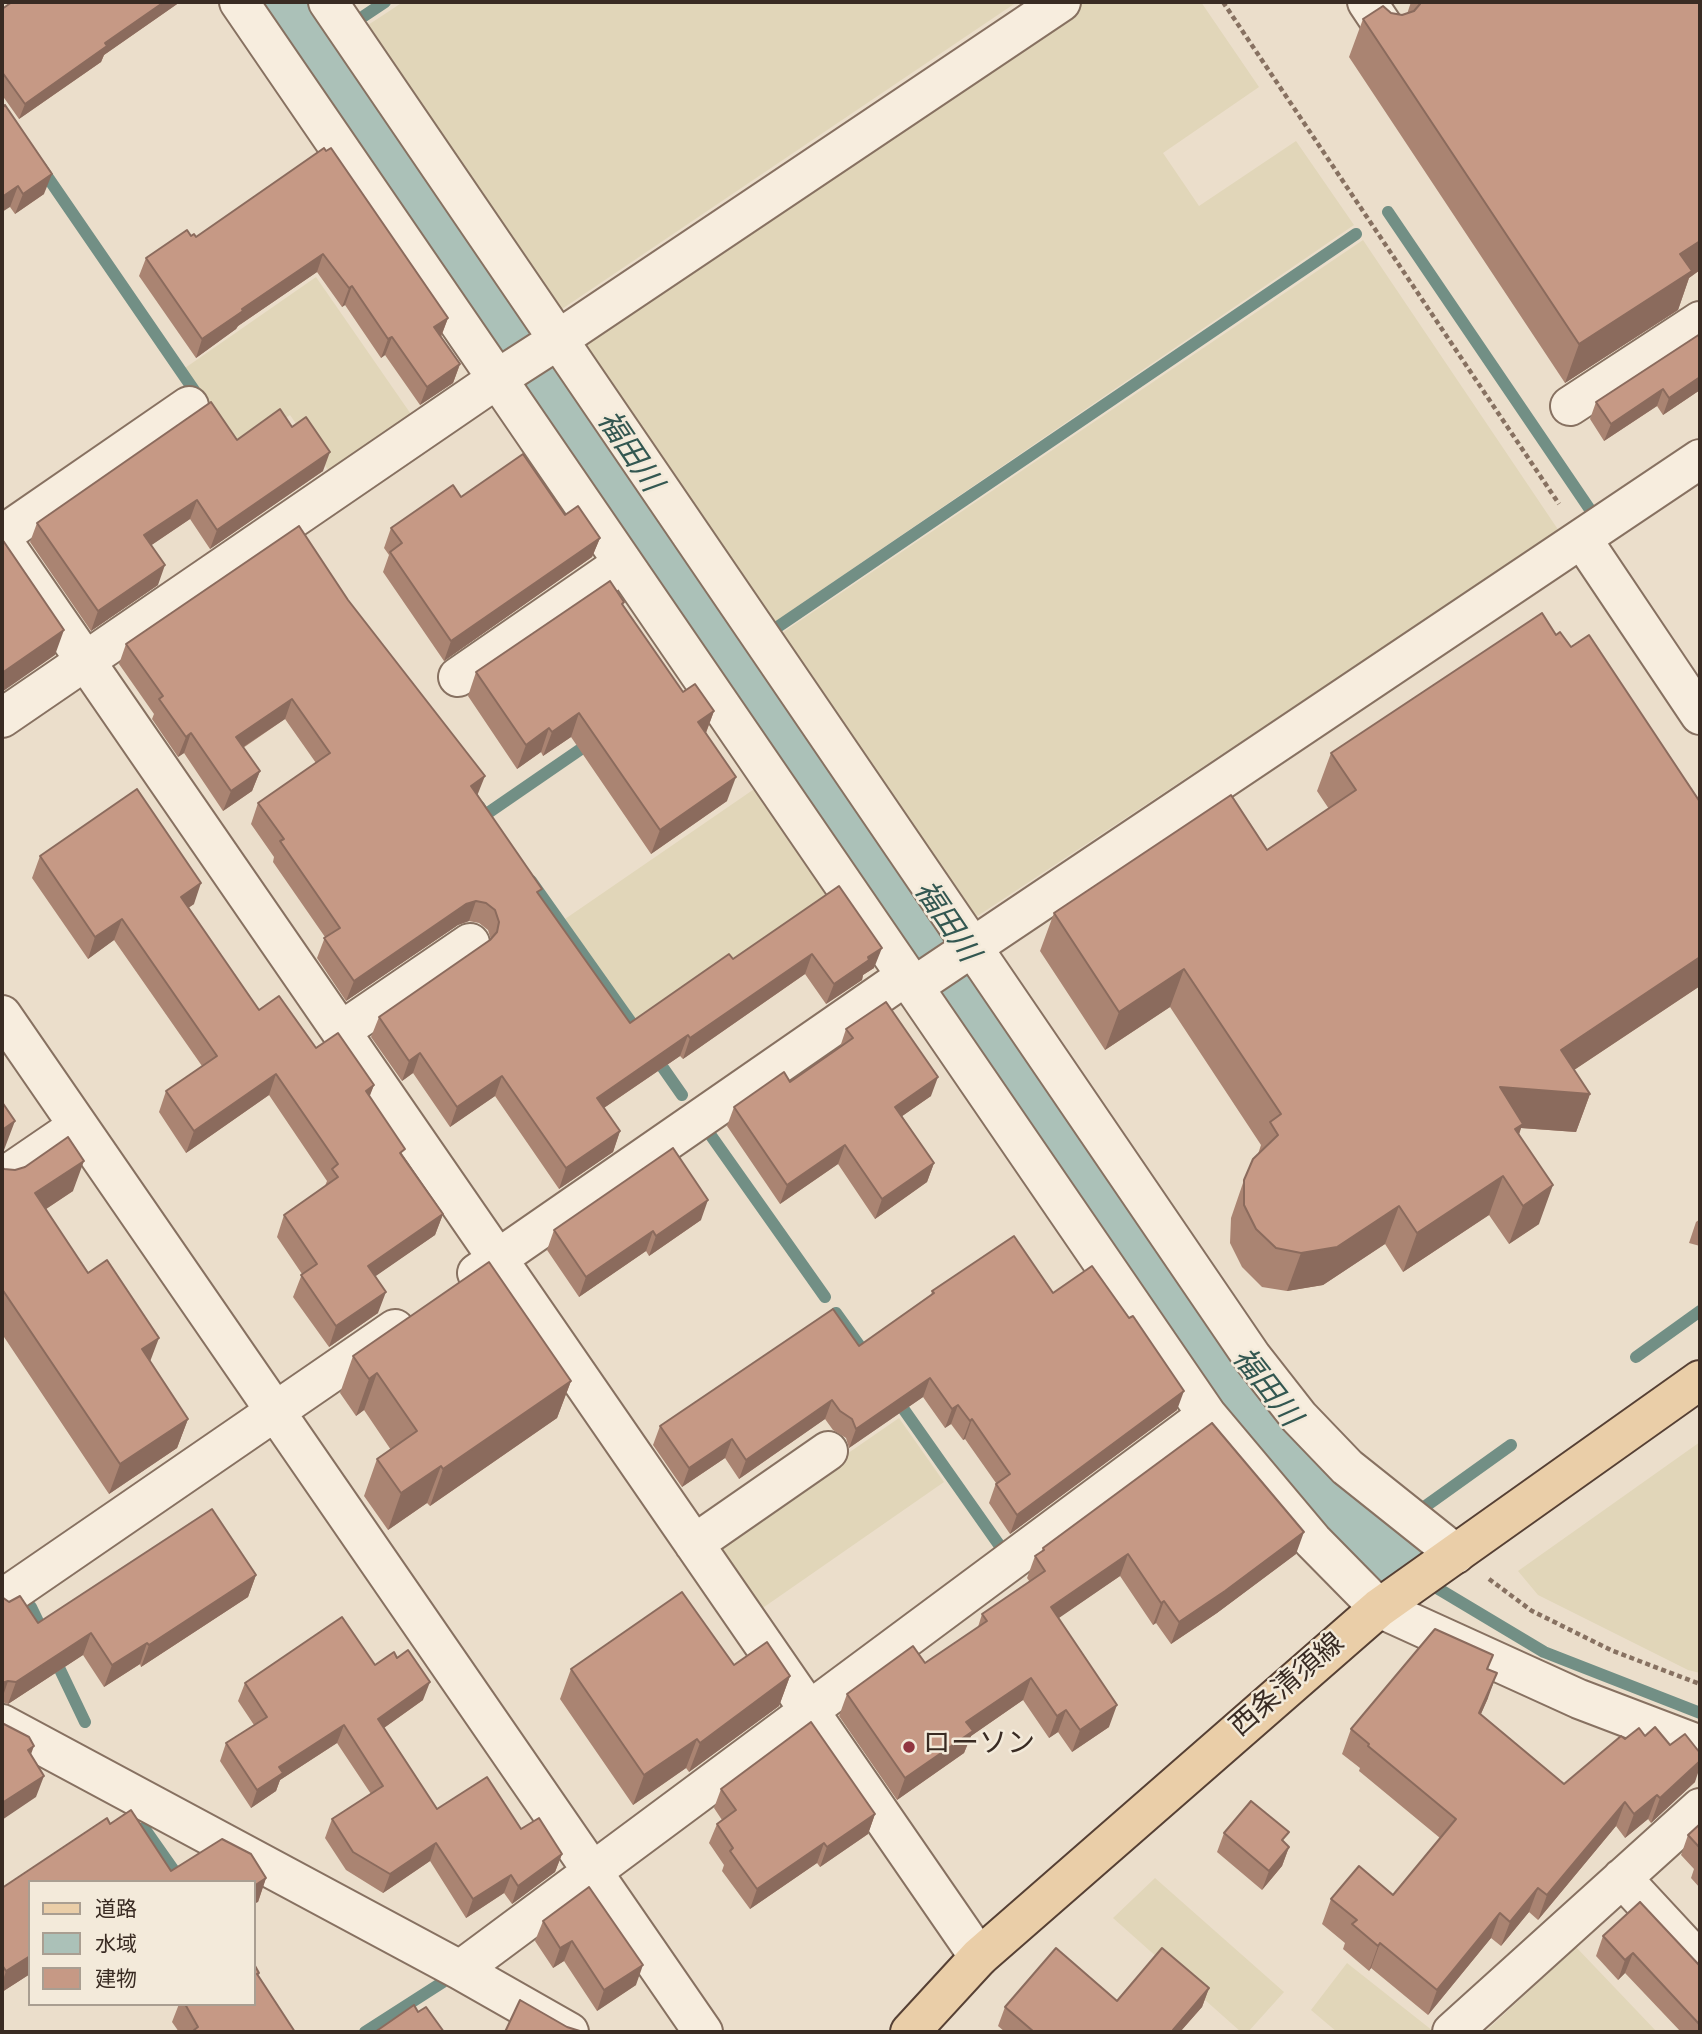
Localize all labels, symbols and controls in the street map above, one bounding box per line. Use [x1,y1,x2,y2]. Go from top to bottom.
water label: 福田川 [587,406,667,500]
water label: 福田川 [904,876,984,970]
water label: 福田川 [1222,1342,1306,1436]
street label: 西条清須線 [1225,1628,1353,1746]
place label: ローソン [923,1730,1035,1764]
marker: ローソン [901,1739,917,1755]
legend [28,1880,256,2006]
text: 道路 [95,1894,137,1926]
text: 水域 [95,1929,137,1961]
text: 建物 [95,1964,137,1996]

